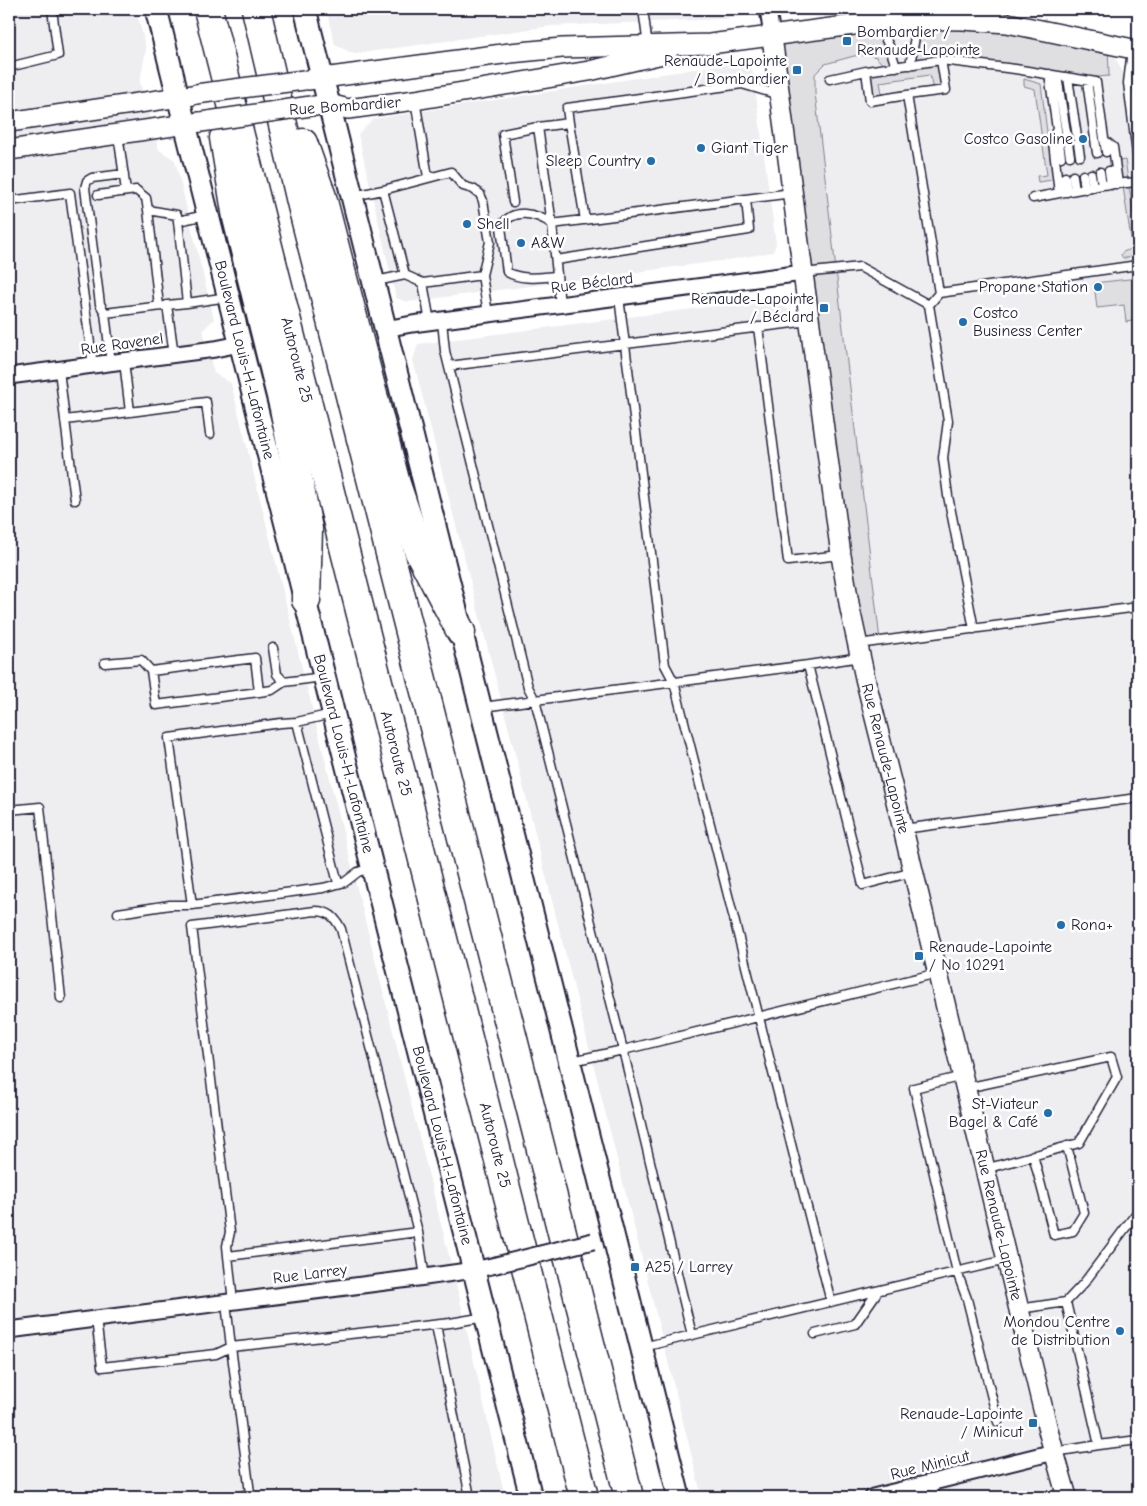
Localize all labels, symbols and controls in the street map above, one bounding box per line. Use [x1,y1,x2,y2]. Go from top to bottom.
place label: Bombardier / Renaude-Lapointe [857,23,980,59]
marker: Bombardier / Renaude-Lapointe [841,35,853,47]
place label: Renaude-Lapointe / Bombardier [664,52,788,88]
marker: Renaude-Lapointe / Bombardier [791,64,803,76]
street label: Rue Bombardier [289,93,402,119]
place label: Costco Gasoline [964,130,1073,148]
marker: Costco Gasoline [1077,133,1089,145]
place label: Giant Tiger [711,139,789,157]
marker: Giant Tiger [695,142,707,154]
place label: Sleep Country [545,152,642,170]
marker: Sleep Country [645,155,657,167]
place label: Shell [477,215,509,233]
marker: Shell [461,218,473,230]
place label: A&W [531,234,565,252]
marker: A&W [515,237,527,249]
street label: Boulevard Louis-H.-Lafontaine [211,259,278,461]
street label: Rue Béclard [550,269,634,297]
place label: Propane Station [979,278,1088,296]
marker: Propane Station [1092,281,1104,293]
place label: Renaude-Lapointe / Béclard [691,290,814,326]
marker: Renaude-Lapointe / Béclard [818,302,830,314]
place label: Costco Business Center [973,304,1083,340]
street label: Autoroute 25 [277,315,316,405]
marker: Costco Business Center [957,316,969,328]
street label: Rue Ravenel [79,329,165,359]
street label: Boulevard Louis-H.-Lafontaine [310,652,377,855]
street label: Rue Renaude-Lapointe [858,681,913,836]
street label: Autoroute 25 [377,709,416,798]
place label: Rona+ [1071,916,1113,934]
marker: Rona+ [1055,919,1067,931]
place label: Renaude-Lapointe / No 10291 [929,938,1052,974]
marker: Renaude-Lapointe / No 10291 [913,950,925,962]
street label: Boulevard Louis-H.-Lafontaine [409,1044,476,1247]
place label: St-Viateur Bagel & Café [949,1095,1039,1131]
street label: Autoroute 25 [476,1101,515,1190]
marker: St-Viateur Bagel & Café [1042,1107,1054,1119]
street label: Rue Renaude-Lapointe [972,1148,1025,1302]
place label: A25 / Larrey [645,1258,733,1276]
street label: Rue Larrey [272,1260,349,1287]
marker: A25 / Larrey [629,1261,641,1273]
place label: Mondou Centre de Distribution [1003,1313,1110,1349]
marker: Mondou Centre de Distribution [1114,1325,1126,1337]
place label: Renaude-Lapointe / Minicut [900,1405,1023,1441]
marker: Renaude-Lapointe / Minicut [1027,1417,1039,1429]
street label: Rue Minicut [888,1446,972,1484]

